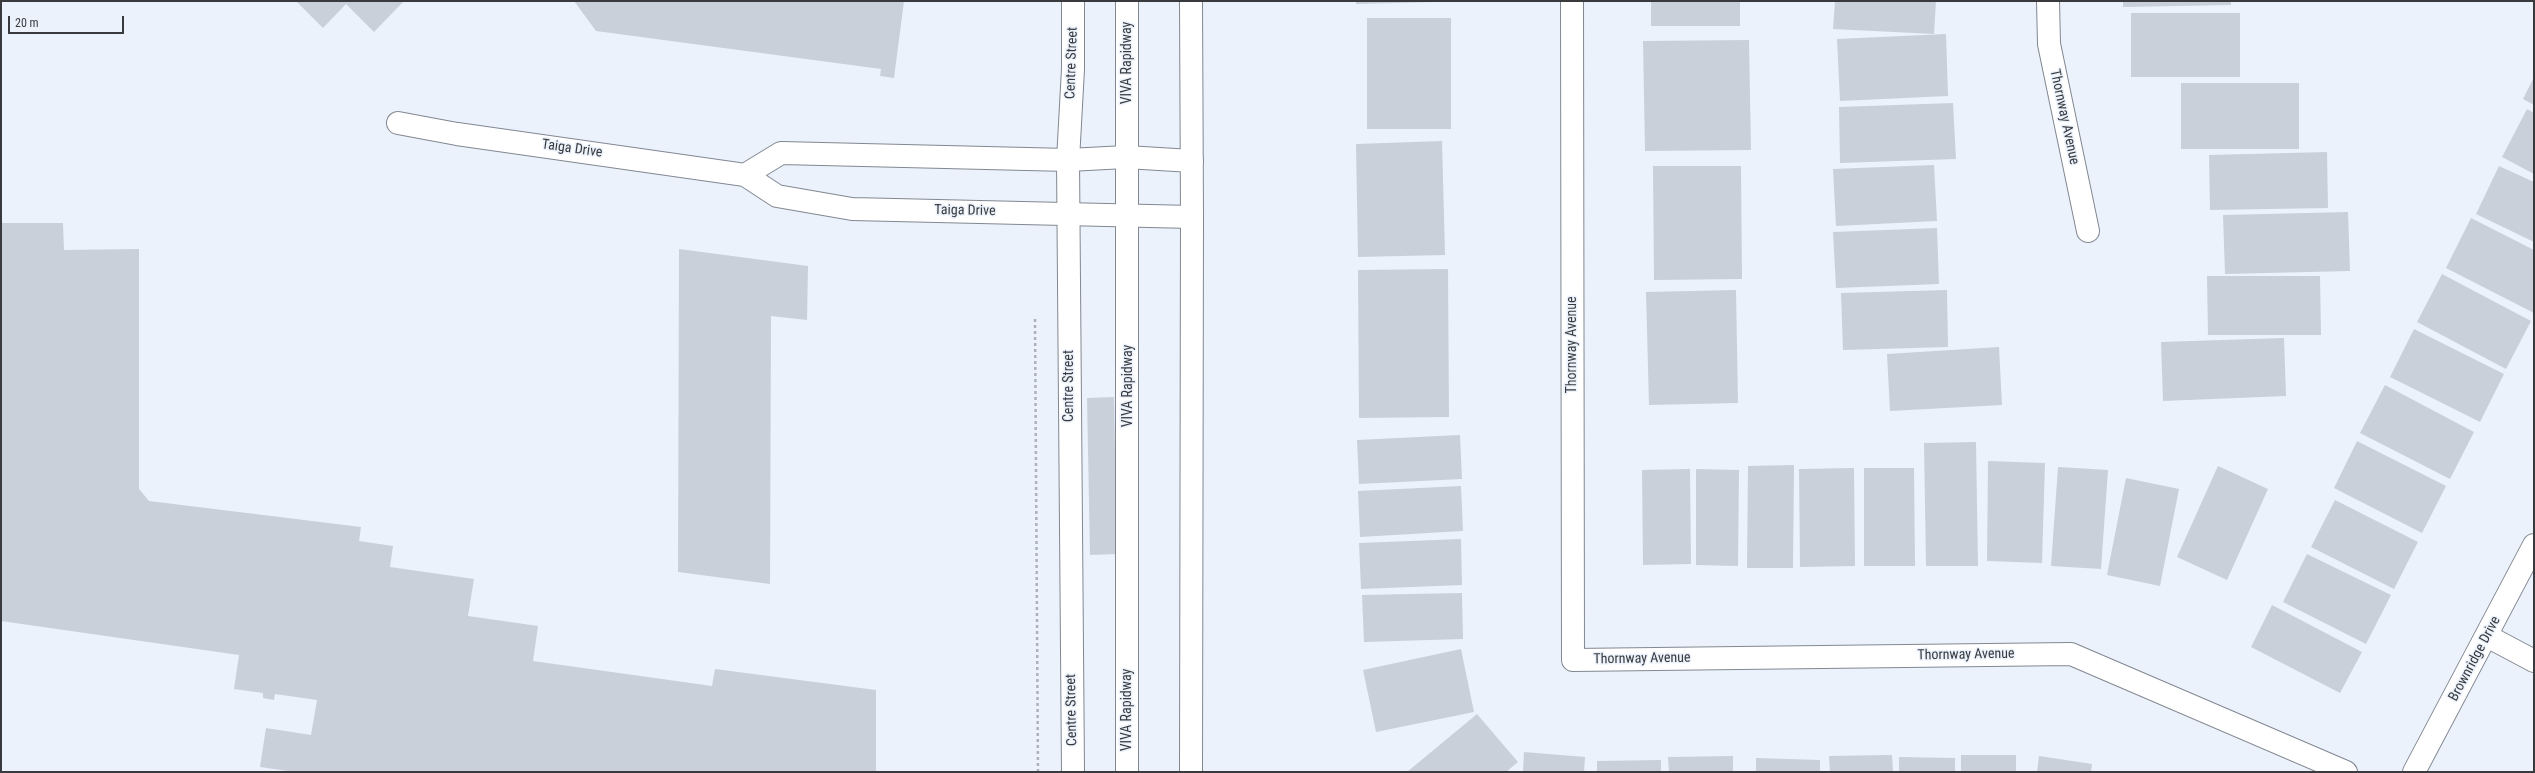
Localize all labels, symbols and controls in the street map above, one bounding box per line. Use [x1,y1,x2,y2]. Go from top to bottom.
scale bar [10,8,126,34]
text: 20 m [15,16,39,30]
street label: VIVA Rapidway [1119,22,1135,104]
street label: Centre Street [1062,27,1082,99]
street label: Thornway Avenue [2046,68,2082,166]
street label: Taiga Drive [541,136,603,162]
street label: Taiga Drive [934,202,996,220]
street label: Thornway Avenue [1564,296,1580,394]
street label: VIVA Rapidway [1120,345,1136,427]
street label: Centre Street [1061,350,1077,422]
street label: Brownridge Drive [2446,614,2504,704]
street label: Thornway Avenue [1917,646,2015,664]
street label: Thornway Avenue [1593,650,1691,668]
street label: VIVA Rapidway [1119,669,1135,751]
street label: Centre Street [1063,674,1081,746]

